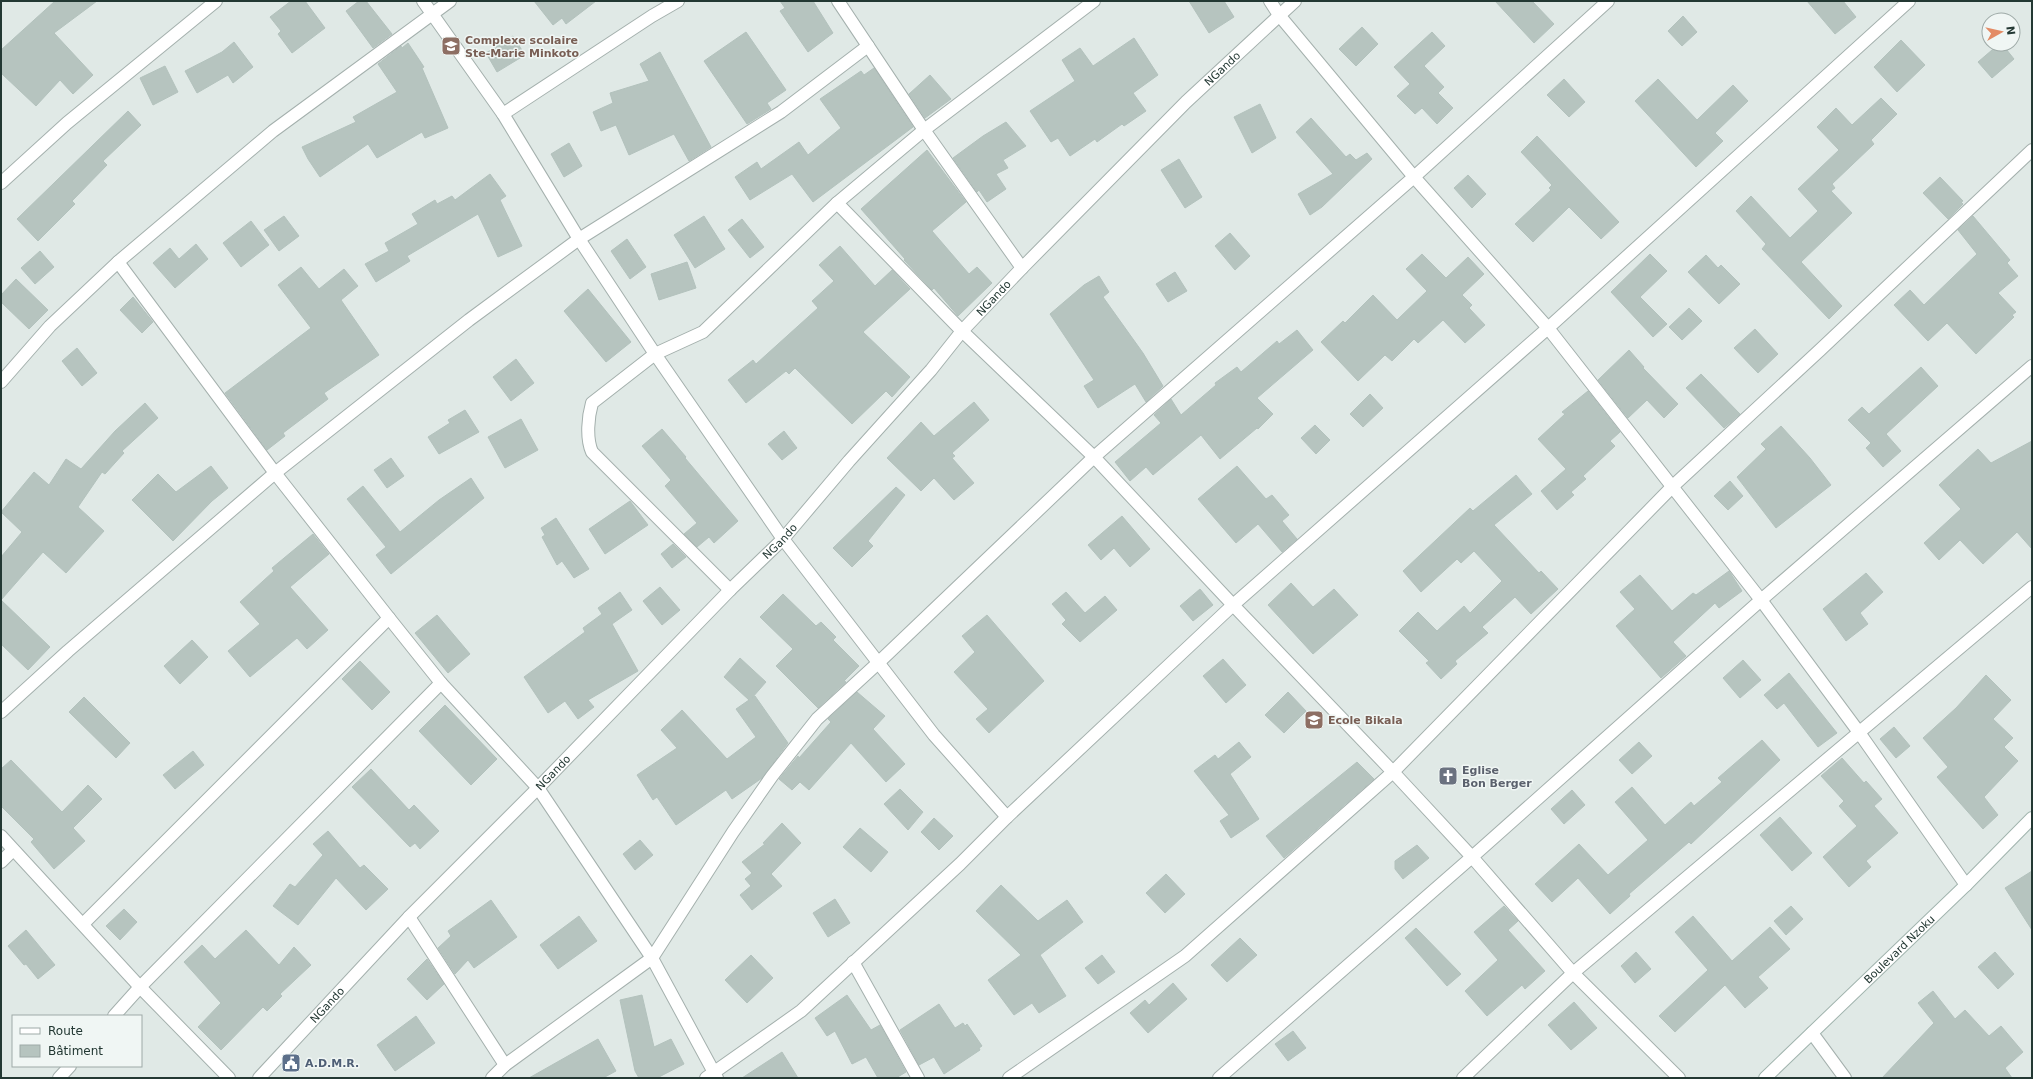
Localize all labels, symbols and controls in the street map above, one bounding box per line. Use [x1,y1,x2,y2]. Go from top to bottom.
north arrow [1981,12,2021,52]
text: N [2003,25,2017,36]
place label: Complexe scolaire Ste-Marie Minkoto [465,34,579,60]
school or university icon: Complexe scolaire Ste-Marie Minkoto [440,35,462,57]
street label: NGando [1202,49,1243,89]
street label: NGando [974,278,1014,319]
street label: NGando [760,521,800,562]
school or university icon: Ecole Bikala [1303,709,1325,731]
place label: Ecole Bikala [1328,714,1403,727]
street label: NGando [533,752,574,793]
place label: Eglise Bon Berger [1462,764,1532,790]
church icon: Eglise Bon Berger [1437,765,1459,787]
street label: Boulevard Nzoku [1861,913,1938,986]
street label: NGando [308,984,348,1026]
legend [12,1015,142,1067]
text: Route [48,1024,83,1038]
text: Bâtiment [48,1044,103,1058]
public building icon: A.D.M.R. [280,1052,302,1074]
place label: A.D.M.R. [305,1057,359,1070]

